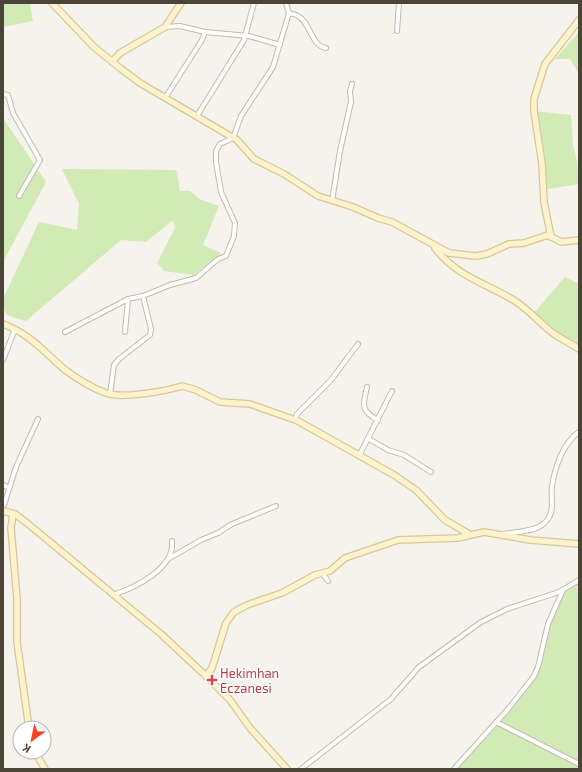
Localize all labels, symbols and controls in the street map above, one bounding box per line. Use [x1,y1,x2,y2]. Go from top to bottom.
place label: Hekimhan Eczanesi [220,665,279,696]
marker: Hekimhan Eczanesi [207,675,217,685]
north arrow [12,720,52,760]
text: K [20,741,33,756]

